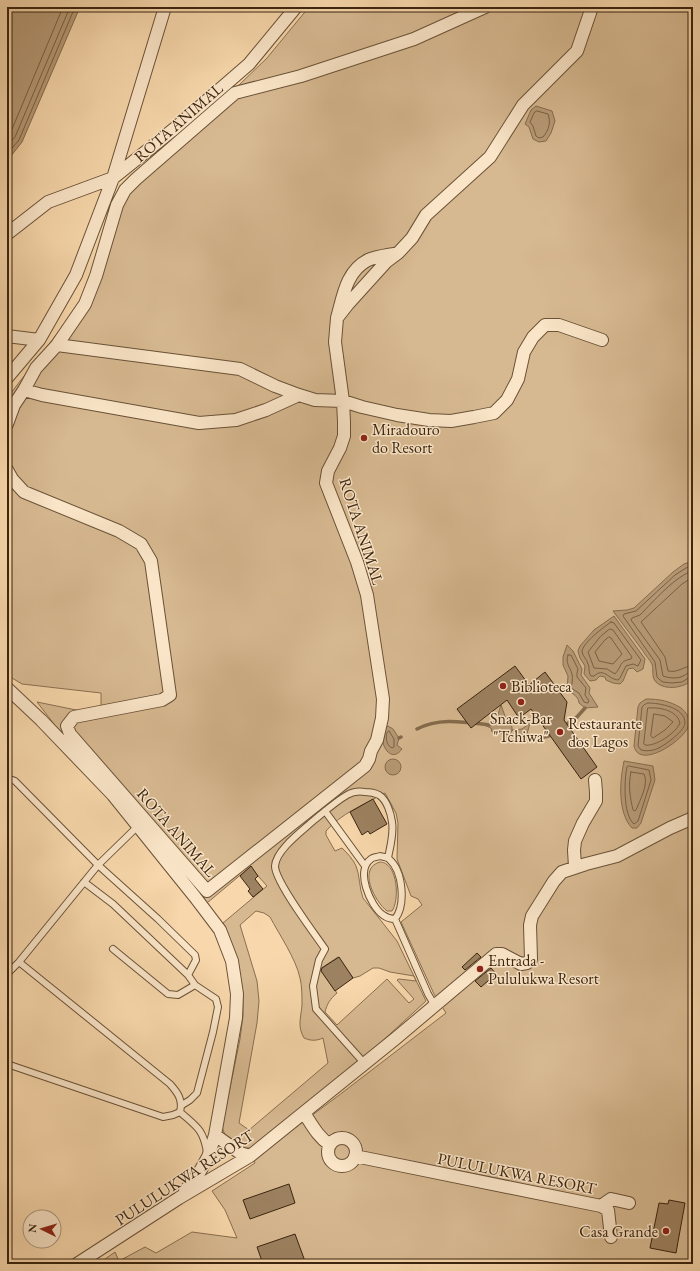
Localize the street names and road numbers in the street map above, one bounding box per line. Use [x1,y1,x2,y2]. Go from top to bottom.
street label: ROTA ANIMAL [130,78,228,167]
street label: ROTA ANIMAL [334,475,389,588]
street label: ROTA ANIMAL [132,784,221,882]
street label: PULULUKWA RESORT [111,1125,258,1230]
street label: PULULUKWA RESORT [436,1148,598,1199]

